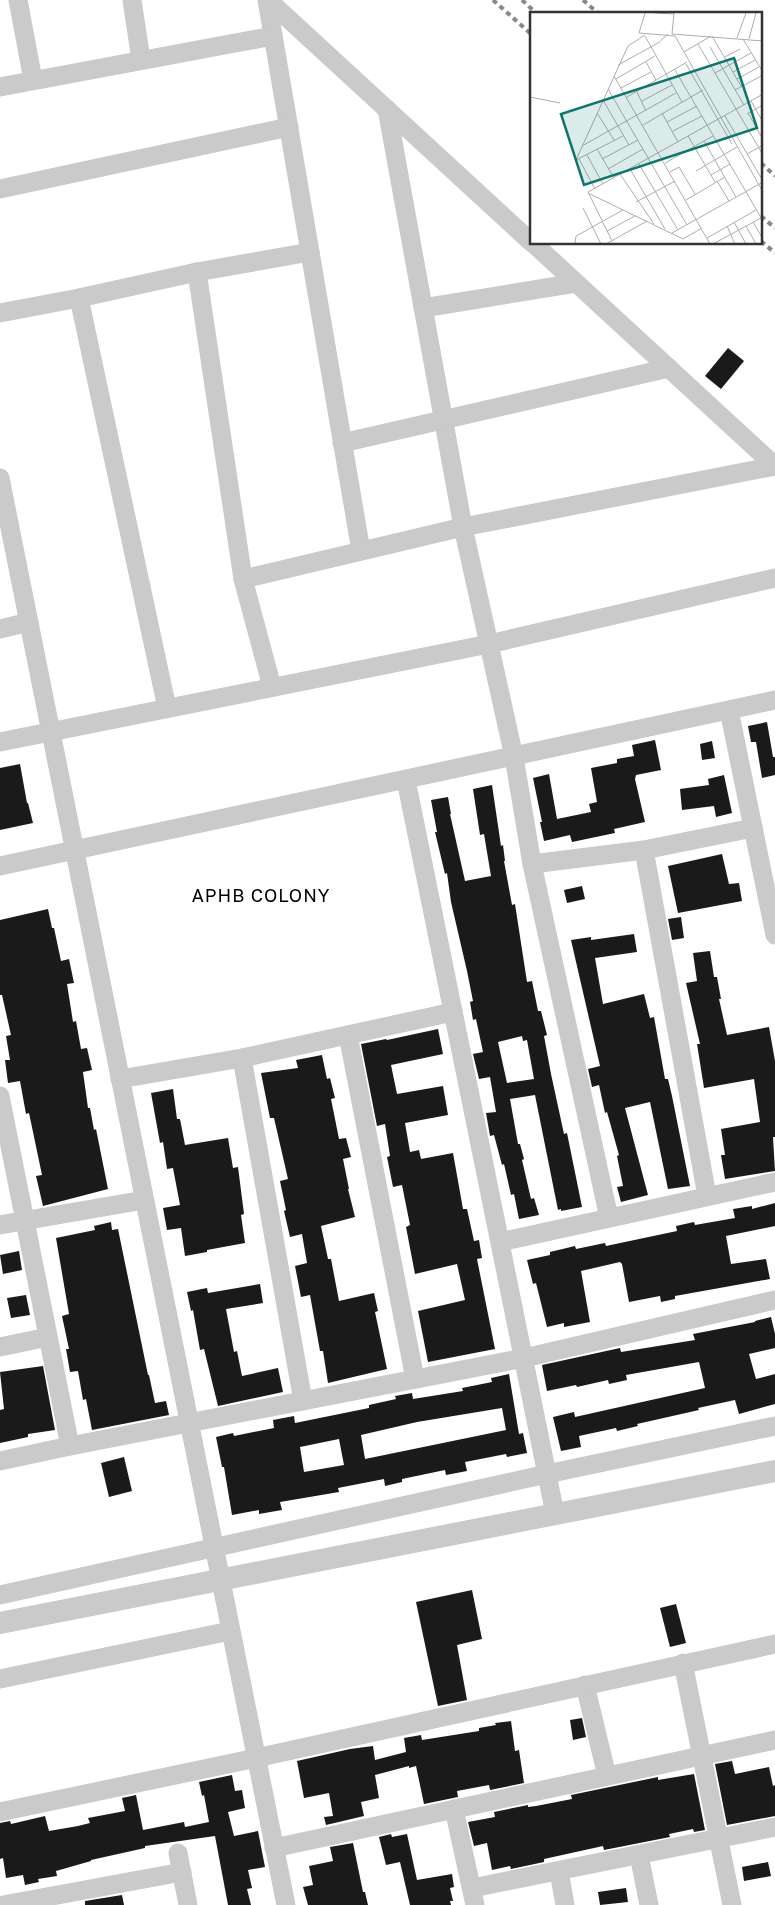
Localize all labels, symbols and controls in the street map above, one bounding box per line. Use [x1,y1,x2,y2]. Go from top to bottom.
inset map [530,12,762,245]
district label: APHB COLONY [192,884,330,906]

